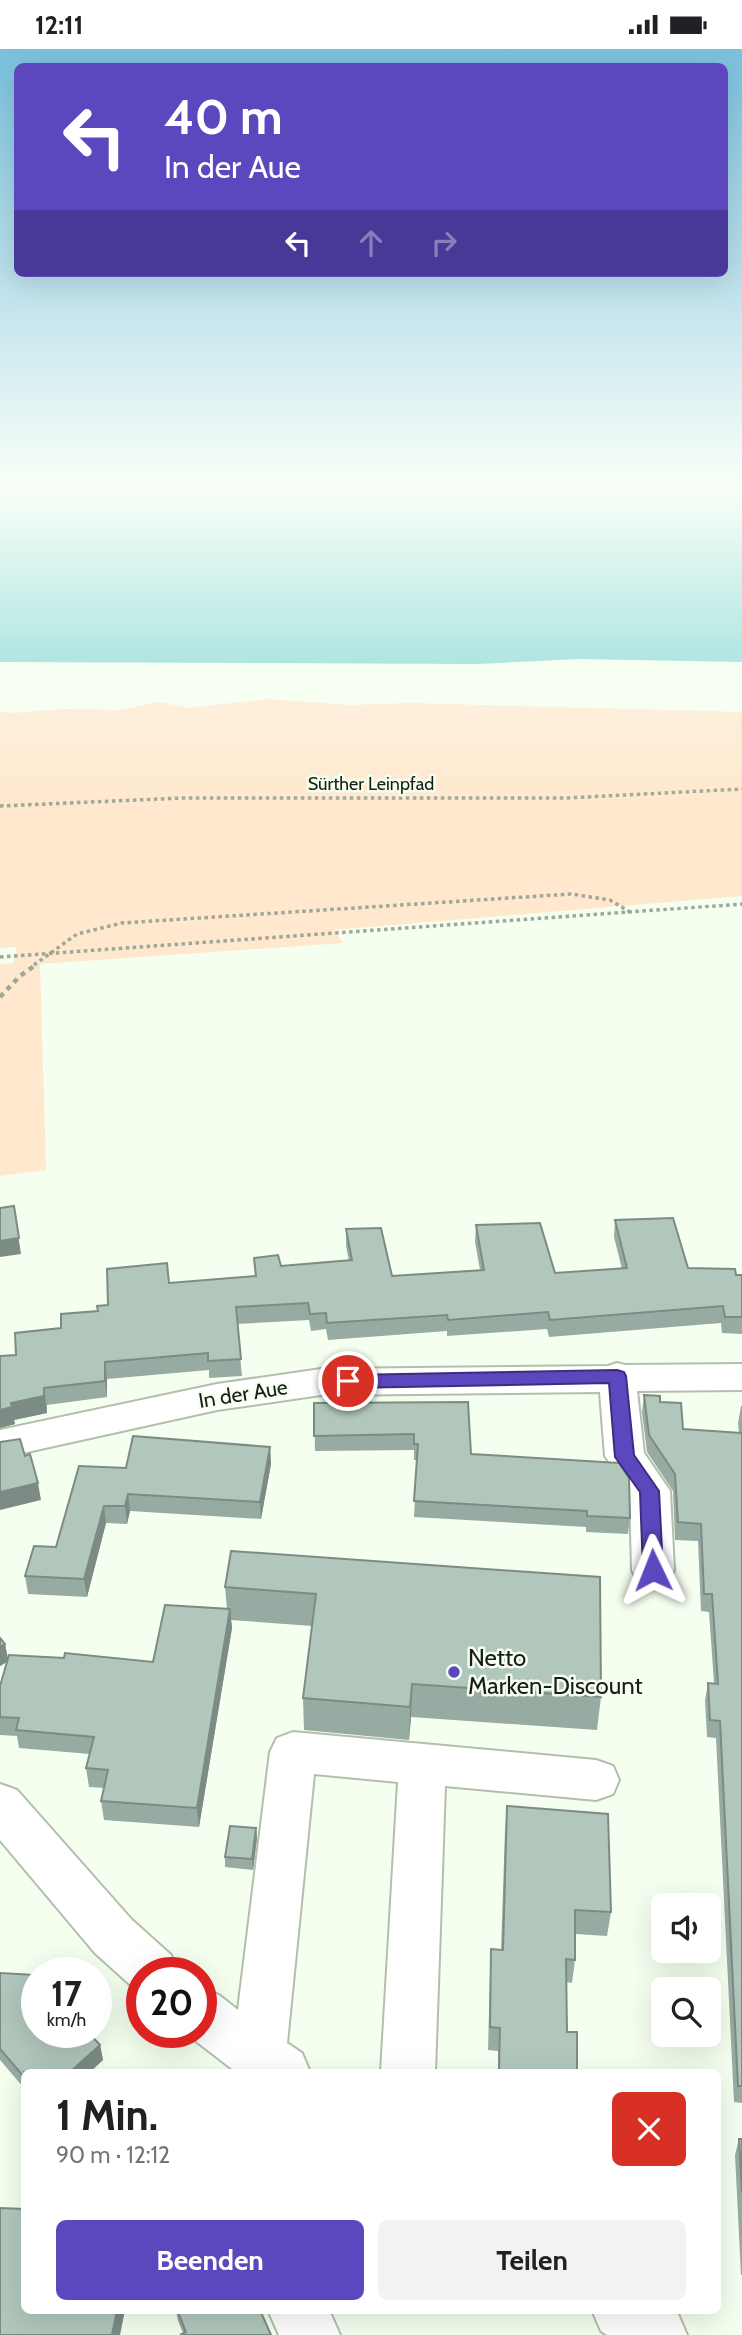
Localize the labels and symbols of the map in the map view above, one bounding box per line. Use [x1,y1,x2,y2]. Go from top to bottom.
street label: Sürther Leinpfad [308,773,434,795]
pin [318,1351,378,1411]
street label: In der Aue [197,1374,289,1413]
position arrow [616,1533,690,1607]
place label: Netto Marken-Discount [468,1643,643,1700]
marker: Netto Marken-Discount [446,1664,462,1680]
speed limit sign: 20 [126,1957,217,2048]

